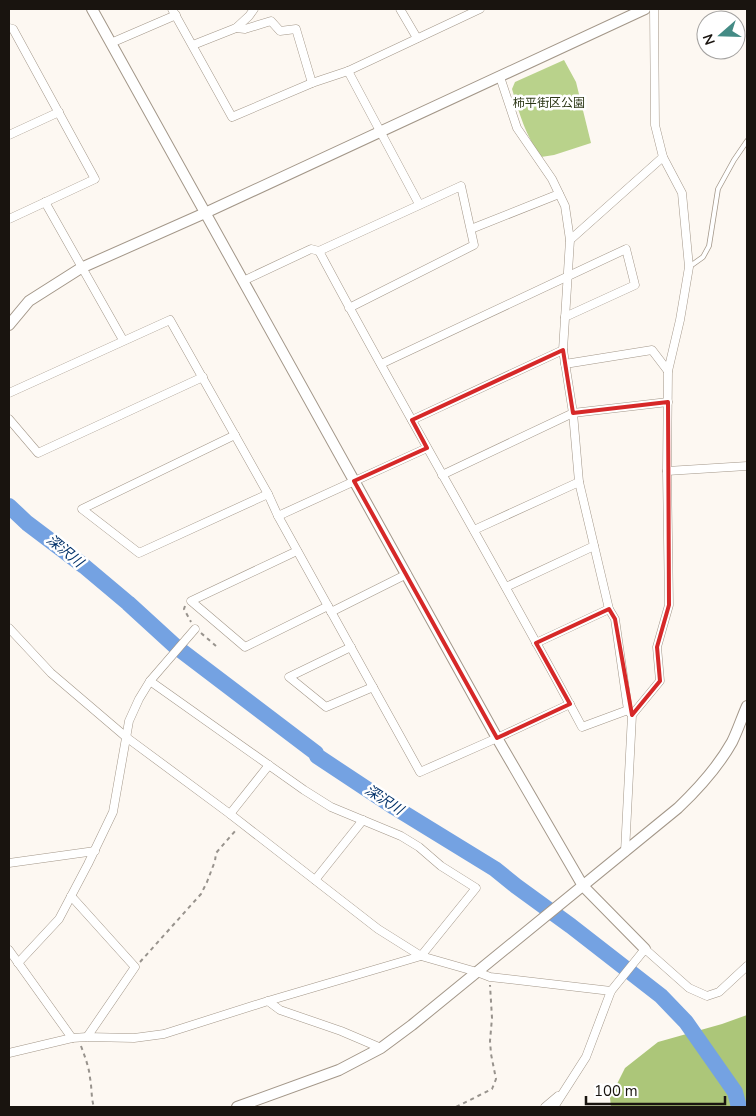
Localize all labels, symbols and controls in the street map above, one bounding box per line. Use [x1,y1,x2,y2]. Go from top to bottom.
north arrow [696,10,746,60]
text: N [699,31,720,47]
park label: 柿平街区公園 [513,95,585,111]
water label: 深沢川 [43,530,89,573]
water label: 深沢川 [361,781,408,820]
scale bar [586,1074,725,1106]
text: 100 m [594,1081,638,1101]

